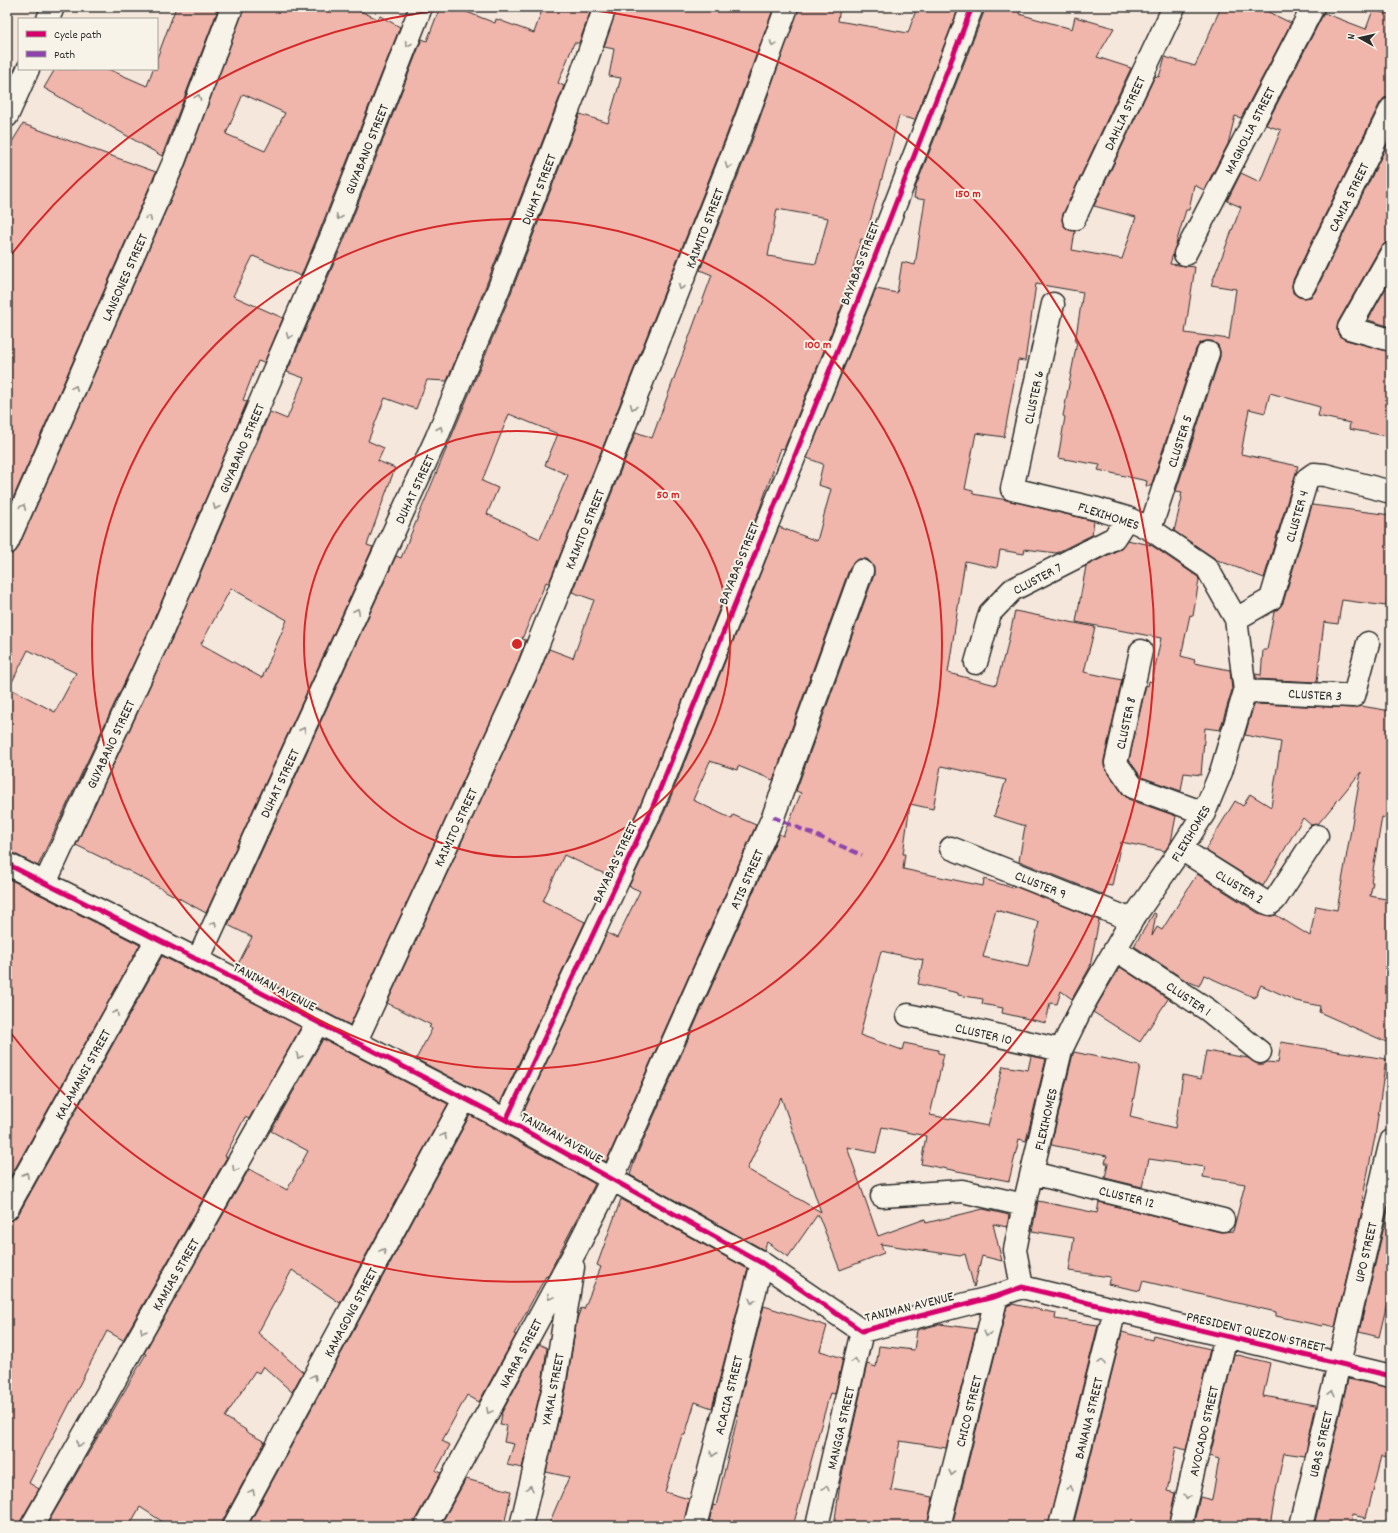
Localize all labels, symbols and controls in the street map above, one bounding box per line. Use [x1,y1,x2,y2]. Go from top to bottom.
legend [18,18,158,70]
north arrow [1340,18,1380,58]
text: Cycle path [54,27,102,44]
text: N [1344,33,1360,41]
one-way arrow [404,40,412,47]
one-way arrow [770,40,778,47]
text: Path [54,47,75,64]
street label: DAHLIA STREET [1100,73,1152,154]
street label: MAGNOLIA STREET [1220,83,1282,178]
one-way arrow [194,94,202,101]
street label: GUYABANO STREET [341,101,395,198]
street label: DUHAT STREET [517,151,563,228]
street label: CAMIA STREET [1324,159,1375,236]
one-way arrow [725,162,733,169]
street label: KAIMITO STREET [681,185,731,272]
text: 150 m [955,186,981,203]
one-way arrow [336,213,344,220]
one-way arrow [145,214,153,221]
street label: BAYABAS STREET [836,219,886,308]
street label: LANSONES STREET [98,230,154,325]
one-way arrow [677,283,685,290]
one-way arrow [285,333,293,340]
text: 100 m [805,337,831,354]
street label: CLUSTER 6 [1020,369,1050,426]
one-way arrow [70,385,78,393]
street label: GUYABANO STREET [215,400,271,497]
one-way arrow [629,404,637,411]
street label: CLUSTER 5 [1163,413,1199,470]
one-way arrow [436,426,444,433]
street label: DUHAT STREET [391,452,441,528]
street label: KAIMITO STREET [561,486,611,573]
text: 50 m [656,487,680,504]
street label: CLUSTER 4 [1281,488,1315,545]
street label: FLEXIHOMES [1075,498,1142,536]
one-way arrow [18,504,26,511]
one-way arrow [212,504,220,511]
street label: BAYABAS STREET [714,519,766,608]
street label: CLUSTER 7 [1010,559,1066,601]
one-way arrow [352,608,360,616]
centre of rings [510,637,524,651]
street label: CLUSTER 3 [1288,685,1342,707]
street label: CLUSTER 8 [1112,695,1142,751]
street label: GUYABANO STREET [82,697,141,793]
one-way arrow [298,726,306,734]
street label: DUHAT STREET [256,746,306,822]
street label: KAIMITO STREET [430,785,484,870]
street label: FLEXIHOMES [1167,802,1217,866]
street label: BAYABAS STREET [588,819,644,907]
street label: ATIS STREET [726,846,770,913]
street label: CLUSTER 2 [1211,865,1267,910]
street label: CLUSTER 9 [1011,866,1069,905]
one-way arrow [209,921,217,928]
street label: TANIMAN AVENUE [229,958,320,1018]
street label: CLUSTER 1 [1161,977,1214,1022]
one-way arrow [111,1010,119,1017]
street label: CLUSTER 10 [953,1019,1014,1051]
street label: KALAMANSI STREET [51,1026,117,1124]
one-way arrow [296,1052,304,1059]
street label: FLEXIHOMES [1030,1086,1064,1153]
street label: TANIMAN AVENUE [516,1108,606,1170]
one-way arrow [440,1133,447,1140]
one-way arrow [232,1165,239,1172]
one-way arrow [21,1172,29,1179]
street label: CLUSTER 12 [1097,1181,1156,1215]
street label: UPO STREET [1350,1220,1384,1285]
street label: KAMIAS STREET [148,1235,206,1315]
one-way arrow [378,1248,385,1255]
street label: KAMAGONG STREET [320,1264,384,1361]
street label: TANIMAN AVENUE [863,1287,957,1329]
one-way arrow [548,1293,555,1300]
one-way arrow [749,1298,757,1304]
street label: PRESIDENT QUEZON STREET [1184,1307,1327,1359]
street label: NARRA STREET [495,1315,549,1392]
one-way arrow [141,1327,148,1334]
one-way arrow [983,1330,992,1337]
street label: YAKAL STREET [537,1351,571,1427]
street label: ACACIA STREET [710,1353,750,1437]
one-way arrow [851,1358,859,1365]
one-way arrow [1097,1359,1105,1365]
street label: CHICO STREET [951,1373,989,1450]
one-way arrow [309,1374,317,1382]
street label: BANANA STREET [1070,1375,1110,1461]
street label: AVOCADO STREET [1185,1384,1225,1479]
street label: MANGGA STREET [823,1385,861,1472]
one-way arrow [1327,1389,1336,1396]
one-way arrow [486,1407,493,1414]
street label: UBAS STREET [1305,1409,1339,1479]
one-way arrow [76,1440,83,1447]
one-way arrow [709,1450,718,1457]
one-way arrow [948,1470,957,1477]
one-way arrow [525,1485,533,1491]
one-way arrow [821,1485,829,1491]
one-way arrow [1065,1485,1074,1492]
one-way arrow [248,1489,255,1496]
one-way arrow [1183,1493,1192,1500]

